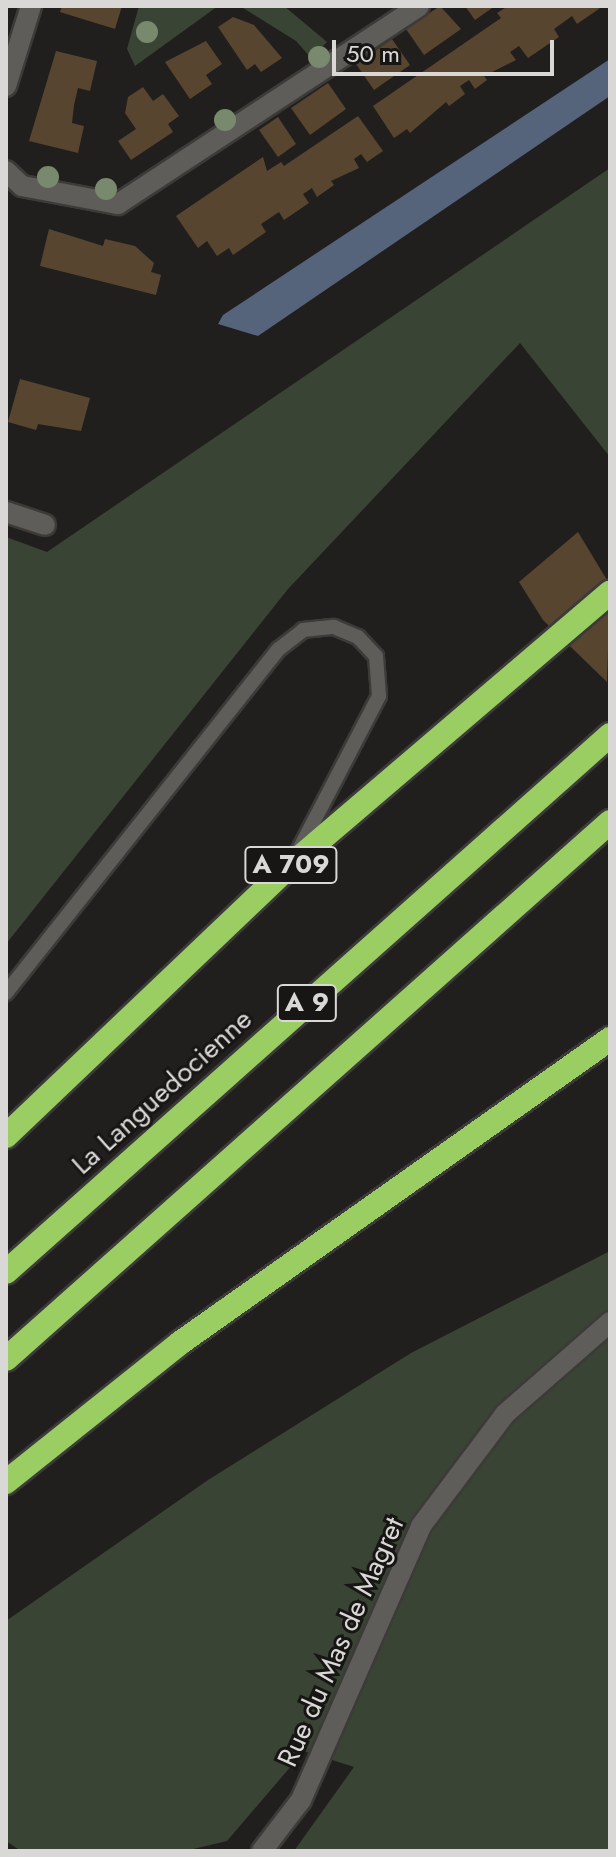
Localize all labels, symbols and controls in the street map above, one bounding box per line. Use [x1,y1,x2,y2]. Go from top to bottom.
scale bar [336,24,558,74]
text: 50 m [346,36,400,71]
road number: A 709 [243,843,339,887]
road number: A 9 [275,981,339,1025]
street label: La Languedocienne [65,1002,259,1182]
street label: Rue du Mas de Magret [271,1512,411,1772]

